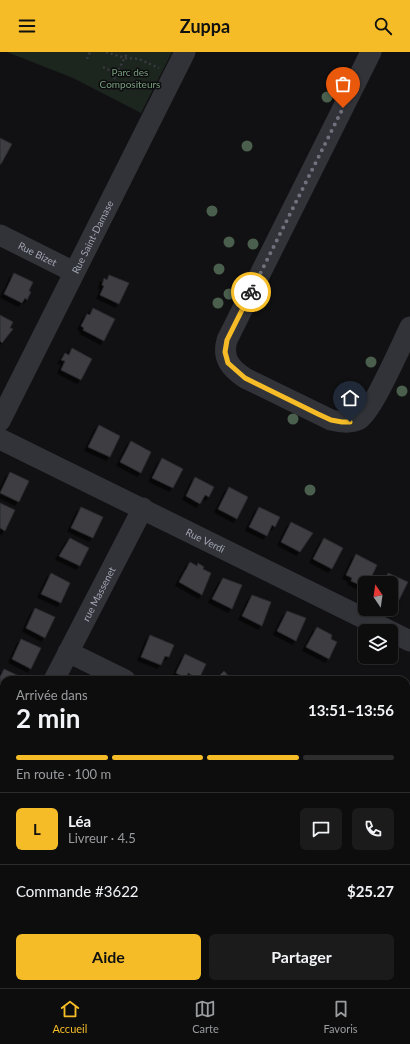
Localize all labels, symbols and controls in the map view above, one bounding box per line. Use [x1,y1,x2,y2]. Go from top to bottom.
icon: menu [16,15,38,37]
text: Zuppa [180,15,230,37]
icon: search [372,15,394,37]
park label: Parc des Compositeurs [100,66,160,90]
pin [326,67,360,108]
icon: bag [332,73,354,95]
street label: Rue Saint-Damase [69,198,116,275]
street label: Rue Bizet [16,239,59,269]
courier [231,272,271,312]
icon: bike [240,281,262,303]
pin [333,381,367,422]
icon: home [339,387,361,409]
street label: Rue Verdi [184,526,227,555]
street label: rue Massenet [80,564,118,623]
north arrow [358,576,398,616]
map controls [358,576,398,664]
button: layers [358,624,398,664]
text: Arrivée dans [16,687,88,703]
text: 13:51–13:56 [308,701,394,719]
text: 2 min [16,702,80,734]
text: En route · 100 m [16,766,111,782]
button: chat [300,808,342,850]
button: phone [352,808,394,850]
text: Léa [68,812,91,830]
text: L [33,820,41,838]
text: Livreur · 4.5 [68,830,136,846]
text: Commande #3622 [16,882,139,900]
text: $25.27 [347,882,394,900]
button: Aide [16,934,201,980]
button: Partager [209,934,394,980]
tab: Accueil [52,998,87,1035]
tab: Carte [192,998,219,1035]
tab: Favoris [324,998,358,1035]

